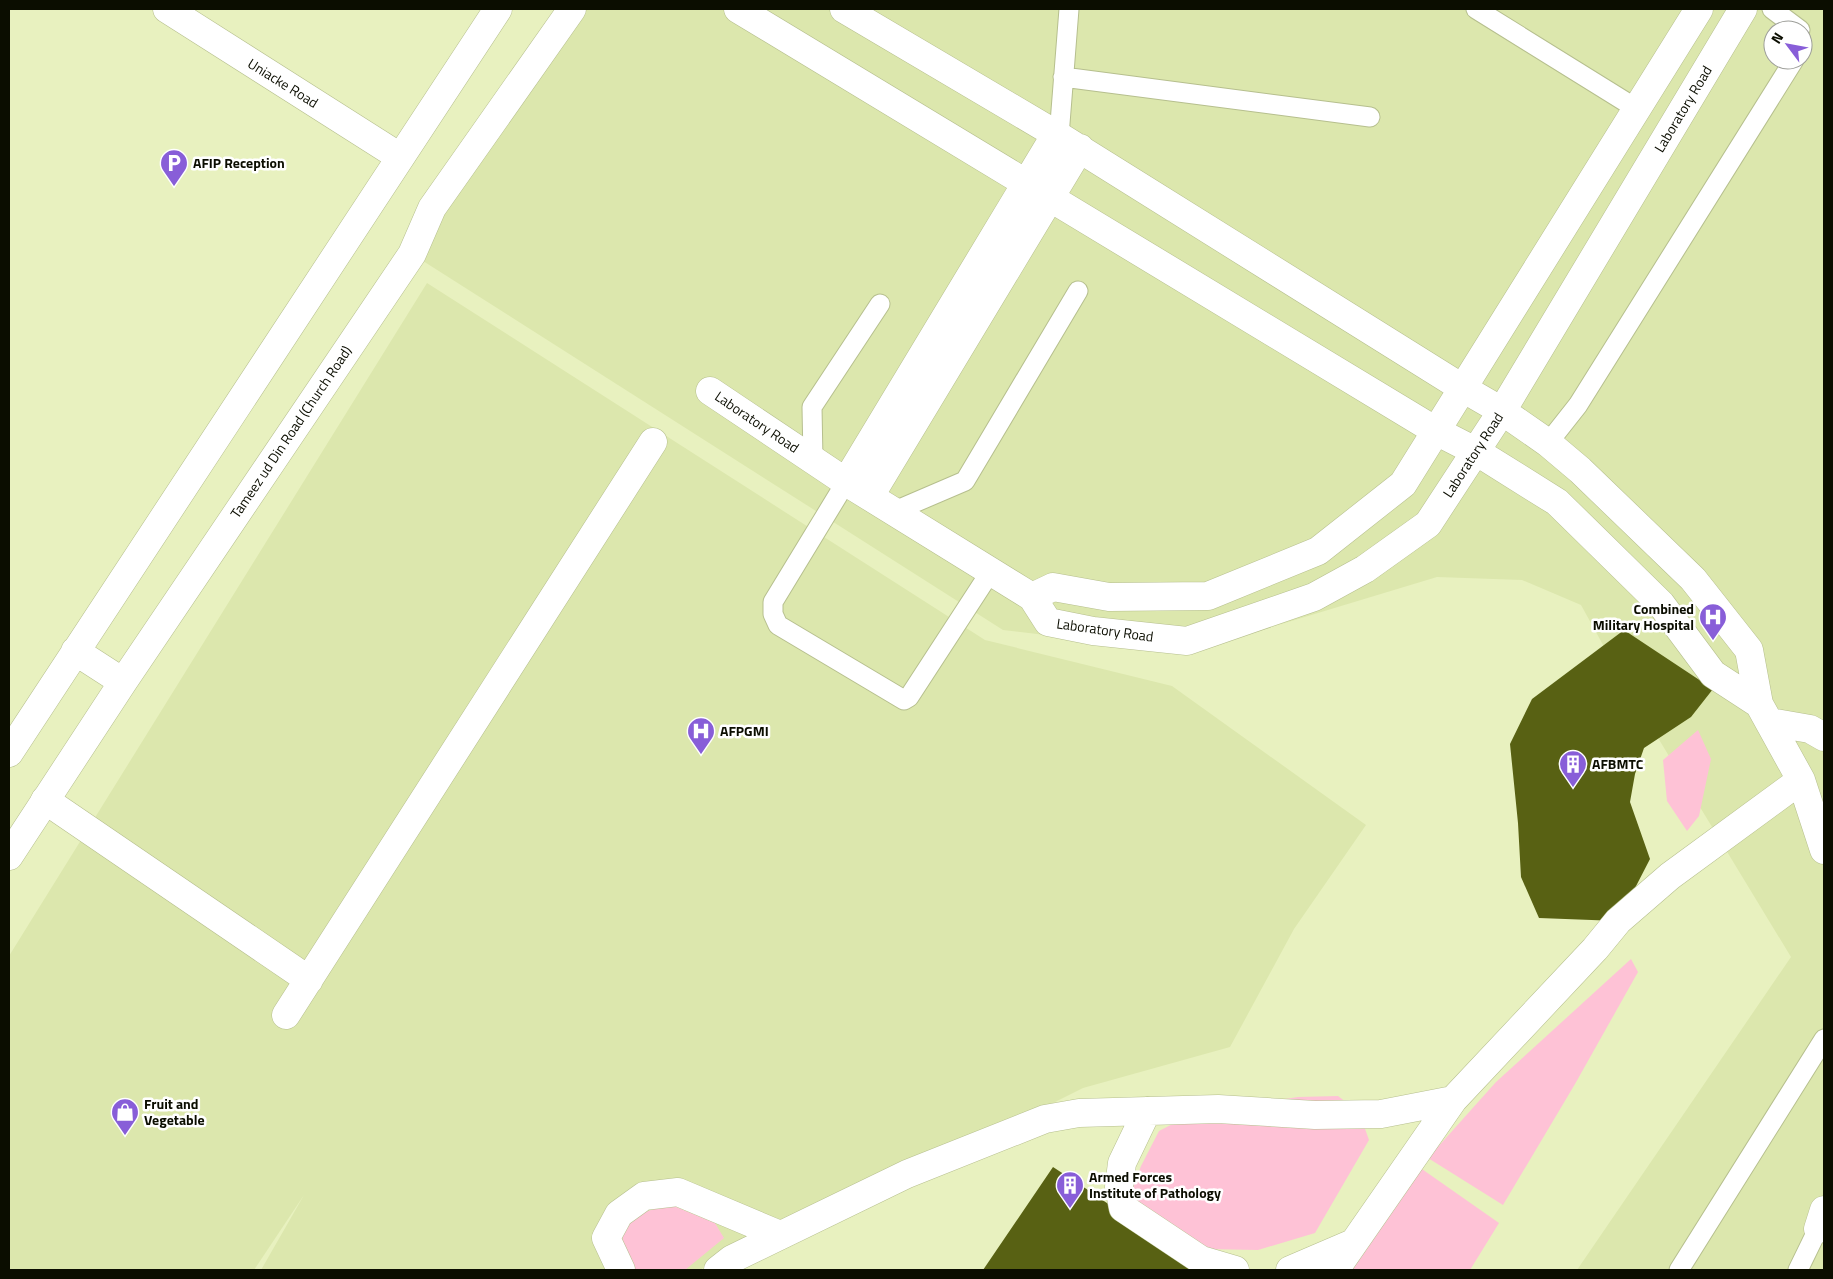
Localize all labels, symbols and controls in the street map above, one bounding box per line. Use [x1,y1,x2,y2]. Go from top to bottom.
north arrow [1763,20,1813,70]
text: N [1765,28,1788,48]
street label: Uniacke Road [244,53,323,113]
street label: Laboratory Road [1648,61,1717,156]
parking icon: AFIP Reception [159,148,189,187]
place label: AFIP Reception [193,152,285,173]
street label: Tameez ud Din Road (Church Road) [225,341,356,522]
street label: Laboratory Road [711,386,804,458]
street label: Laboratory Road [1437,408,1508,501]
place label: Combined Military Hospital [1593,598,1694,635]
hospital icon: Combined Military Hospital [1698,602,1728,641]
street label: Laboratory Road [1055,612,1155,647]
hospital icon: AFPGMI [686,716,716,755]
place label: AFPGMI [720,720,769,741]
building icon: AFBMTC [1558,749,1588,788]
place label: AFBMTC [1592,753,1644,774]
place label: Fruit and Vegetable [144,1093,205,1130]
shop icon: Fruit and Vegetable [110,1097,140,1136]
place label: Armed Forces Institute of Pathology [1089,1166,1221,1203]
building icon: Armed Forces Institute of Pathology [1055,1170,1085,1209]

